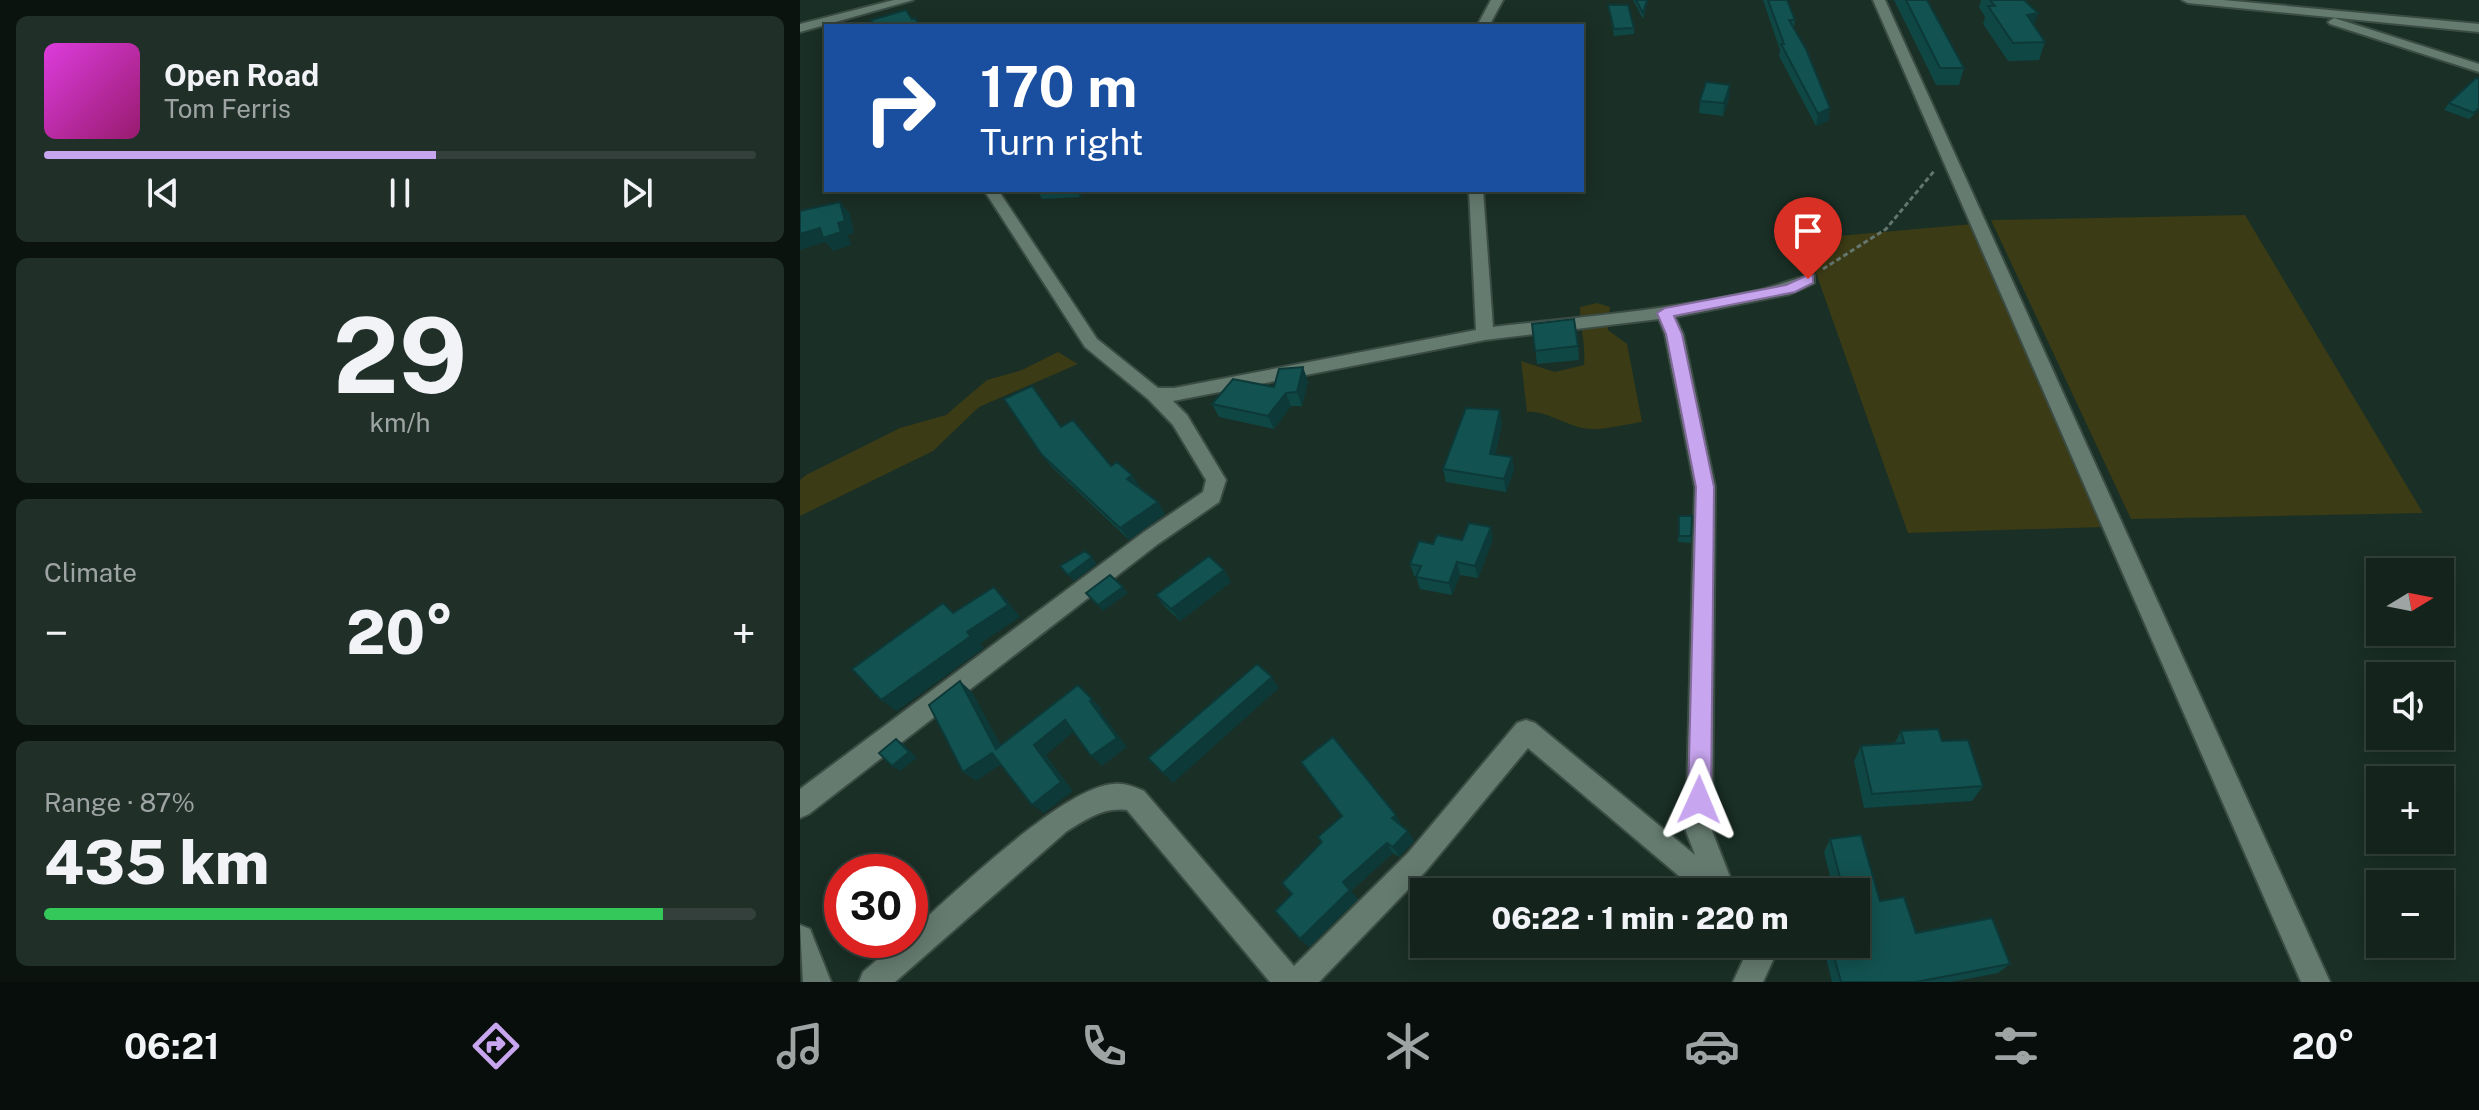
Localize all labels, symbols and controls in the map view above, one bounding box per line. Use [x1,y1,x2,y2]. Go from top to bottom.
text: 170 m [980,54,1137,120]
icon: right [848,56,952,160]
text: Open Road [164,57,319,93]
text: Tom Ferris [164,93,291,124]
text: Turn right [980,121,1143,163]
icon: previous [141,171,185,215]
icon: pause [378,171,422,215]
icon: next [615,171,659,215]
pin [1774,197,1842,279]
icon: arrive [1786,209,1830,253]
text: 29 [333,294,467,416]
text: km/h [369,407,431,438]
text: Climate [44,557,137,588]
north arrow [2366,558,2454,646]
map controls [2366,558,2454,958]
text: 20° [346,597,454,668]
text: − [44,607,68,659]
text: + [732,607,756,659]
button: sound [2366,662,2454,750]
position arrow [1657,758,1741,842]
button: + [2366,766,2454,854]
text: Range · 87% [44,787,195,818]
text: 435 km [44,827,269,898]
speed limit sign: 30 [824,854,928,958]
button: − [2366,870,2454,958]
text: 06:22 · 1 min · 220 m [1492,900,1788,936]
icon: directions [468,1018,524,1074]
icon: music [772,1018,828,1074]
icon: phone [1076,1018,1132,1074]
icon: climate [1380,1018,1436,1074]
icon: car [1684,1018,1740,1074]
icon: filters [1988,1018,2044,1074]
text: 06:21 [124,1025,220,1067]
text: 20° [2292,1025,2355,1067]

